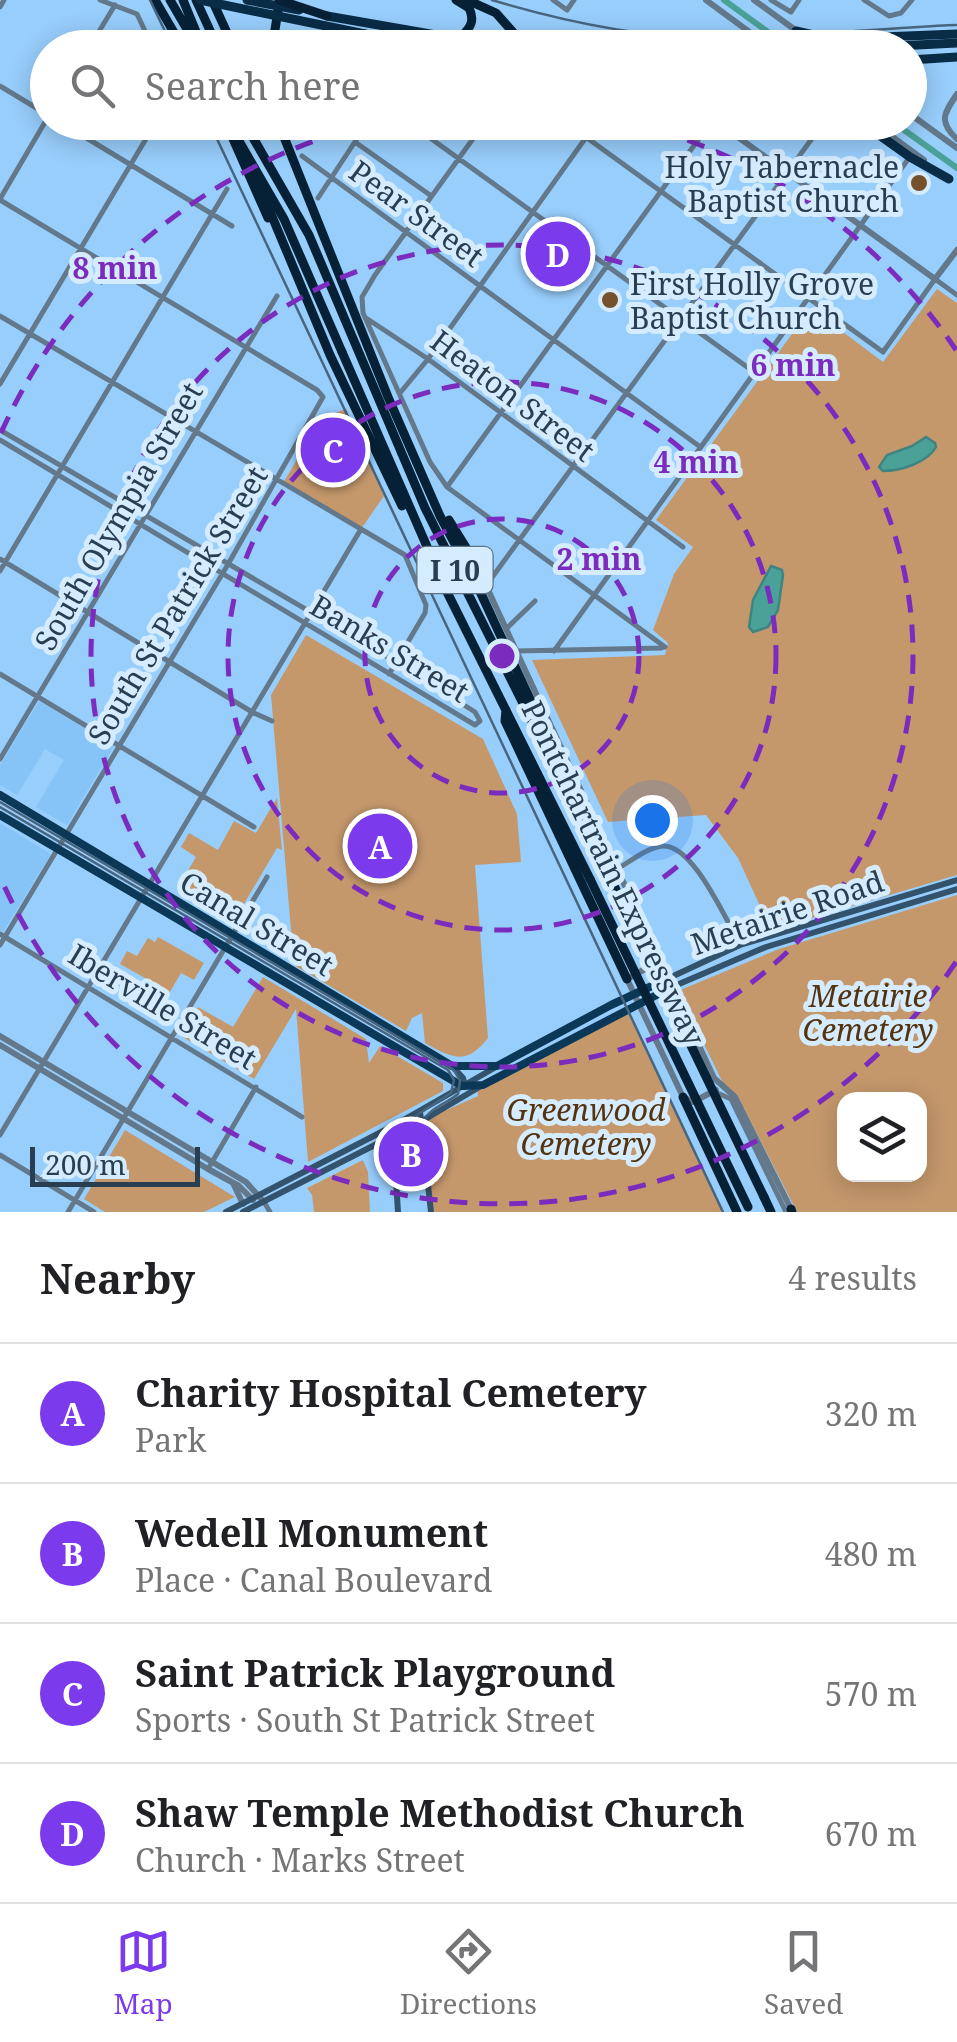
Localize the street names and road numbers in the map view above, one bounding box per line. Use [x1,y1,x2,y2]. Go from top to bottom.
street label: Pear Street [342,150,492,276]
street label: Heaton Street [423,320,603,470]
street label: South Olympia Street [24,374,212,658]
street label: South St Patrick Street [78,458,276,752]
road number: I 10 [418,547,492,593]
street label: Banks Street [303,584,477,712]
street label: Pontchartrain Expressway [513,694,715,1052]
street label: Metairie Road [685,860,889,964]
street label: Canal Street [173,861,341,985]
street label: Iberville Street [61,934,265,1078]

